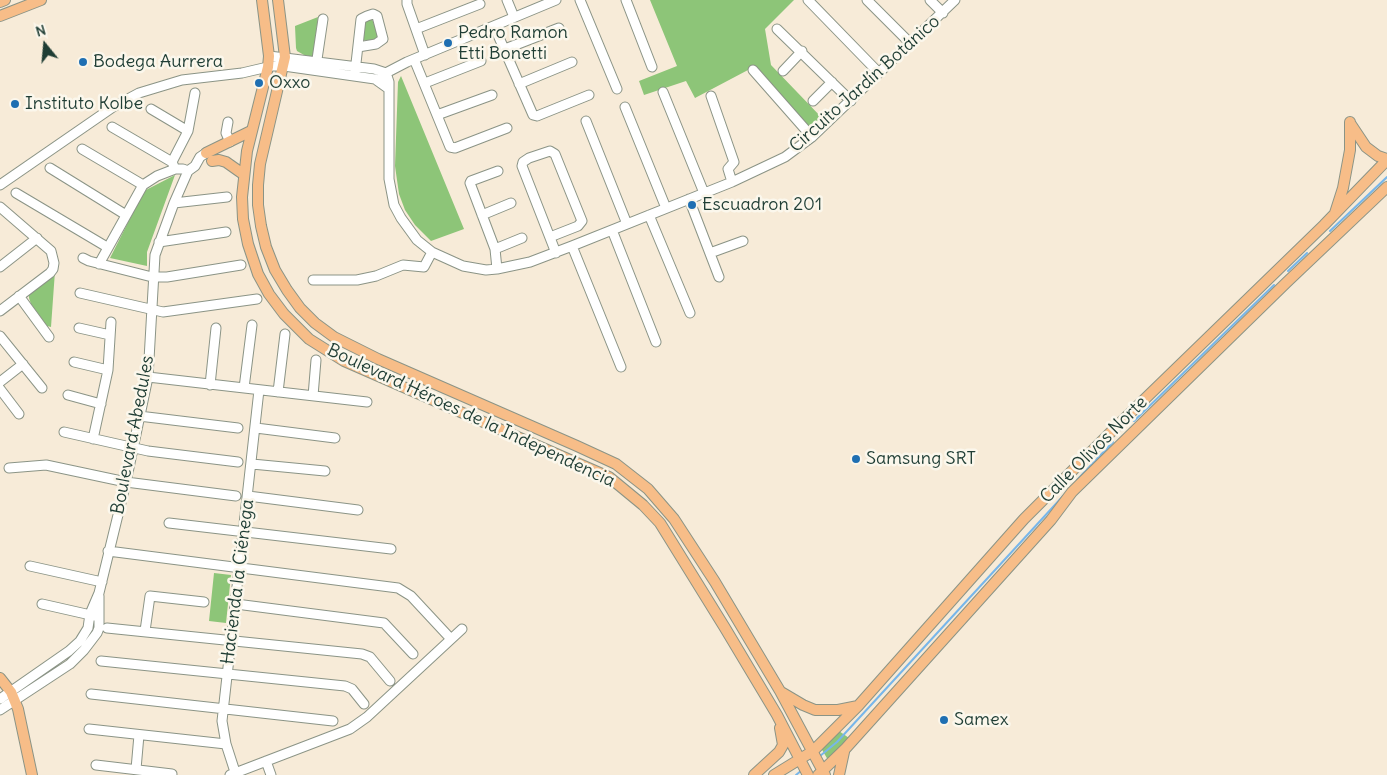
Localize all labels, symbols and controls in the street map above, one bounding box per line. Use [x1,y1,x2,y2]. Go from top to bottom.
street label: Circuito Jardín Botánico [785,11,945,157]
north arrow [20,20,70,70]
text: N [33,21,48,41]
place label: Pedro Ramon Etti Bonetti [458,22,568,64]
marker: Pedro Ramon Etti Bonetti [442,37,454,49]
place label: Bodega Aurrera [93,51,223,73]
marker: Bodega Aurrera [77,56,89,68]
place label: Oxxo [269,72,310,94]
marker: Oxxo [253,77,265,89]
place label: Instituto Kolbe [25,93,143,115]
marker: Instituto Kolbe [9,98,21,110]
place label: Escuadron 201 [702,194,822,216]
marker: Escuadron 201 [686,199,698,211]
street label: Boulevard Héroes de la Independencia [324,340,618,492]
street label: Boulevard Abedules [107,354,159,516]
street label: Calle Olivos Norte [1036,392,1152,508]
place label: Samsung SRT [866,448,976,470]
marker: Samsung SRT [850,453,862,465]
street label: Hacienda la Ciénega [217,498,259,666]
place label: Samex [954,709,1009,731]
marker: Samex [938,714,950,726]

